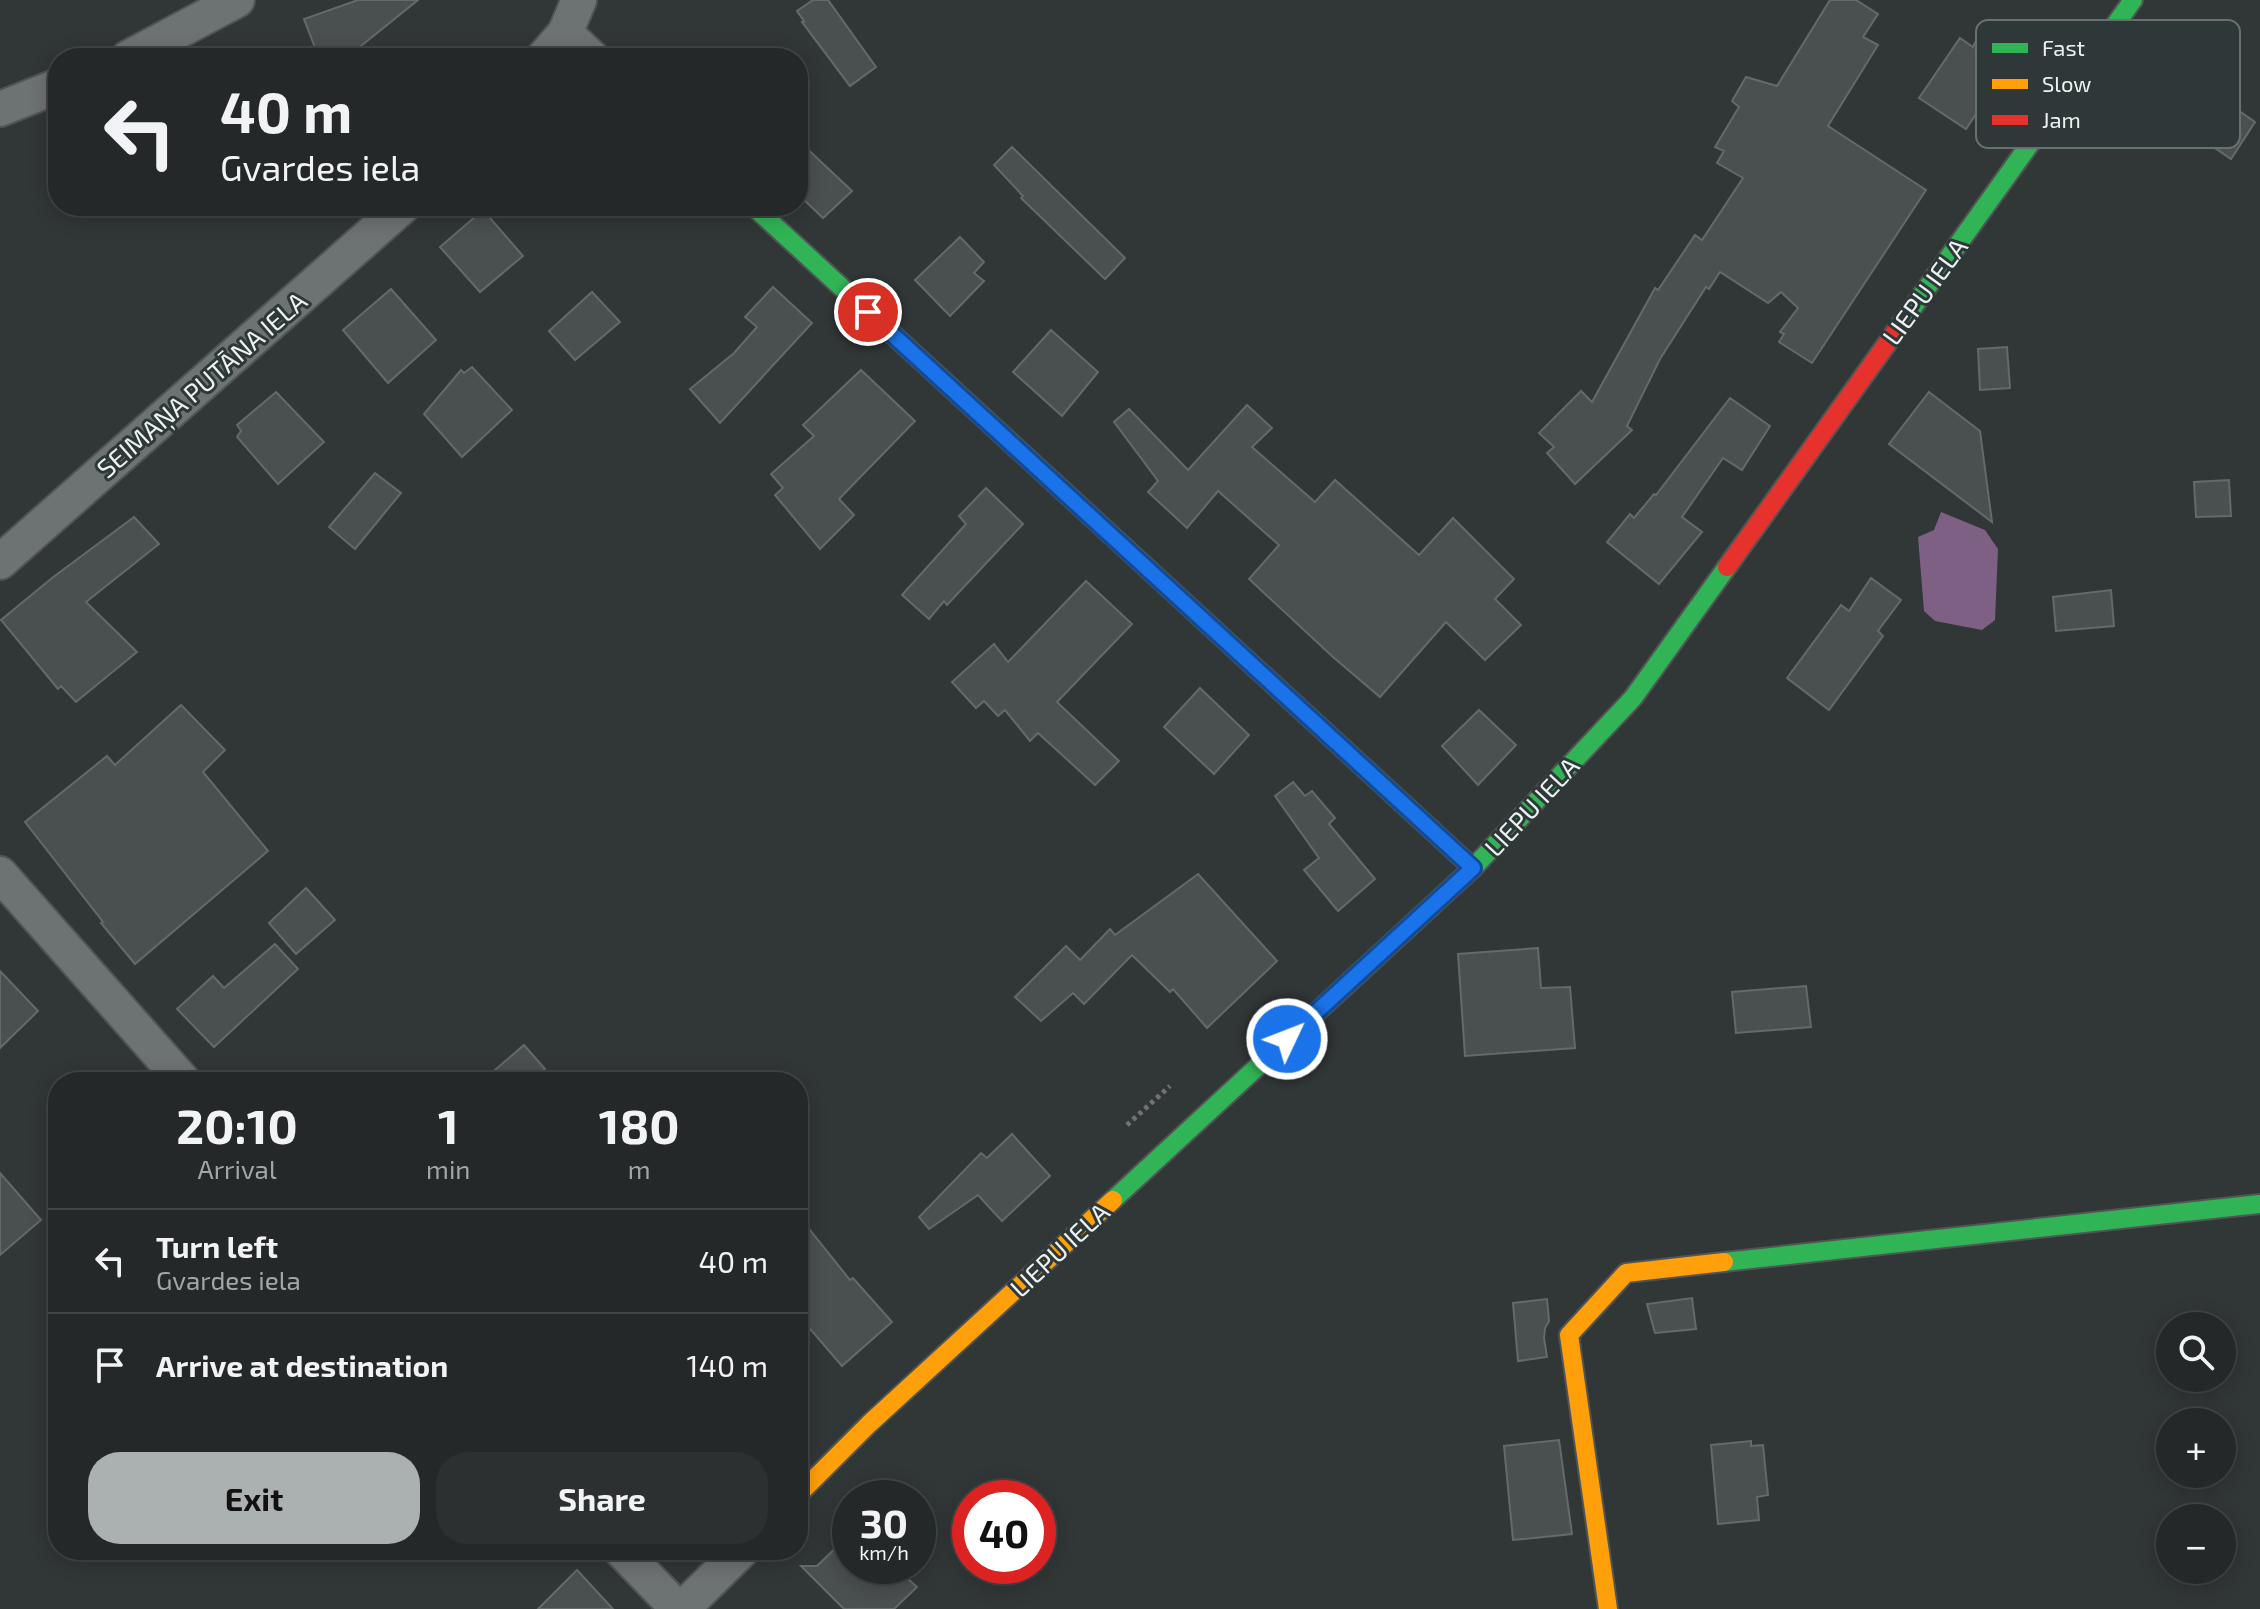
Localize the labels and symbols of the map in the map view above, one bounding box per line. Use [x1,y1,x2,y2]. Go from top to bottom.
legend [1976,20,2240,148]
text: Fast [2042,34,2085,60]
text: Slow [2042,70,2091,96]
text: Jam [2042,106,2081,132]
street label: LIEPU IELA [1875,232,1973,350]
pin [834,278,902,346]
street label: SEIMAŅA PUTĀNA IELA [90,285,313,485]
street label: LIEPU IELA [1477,750,1585,862]
position arrow [1245,997,1329,1081]
street label: LIEPU IELA [1003,1195,1115,1303]
speed limit sign: 40 [952,1480,1056,1584]

